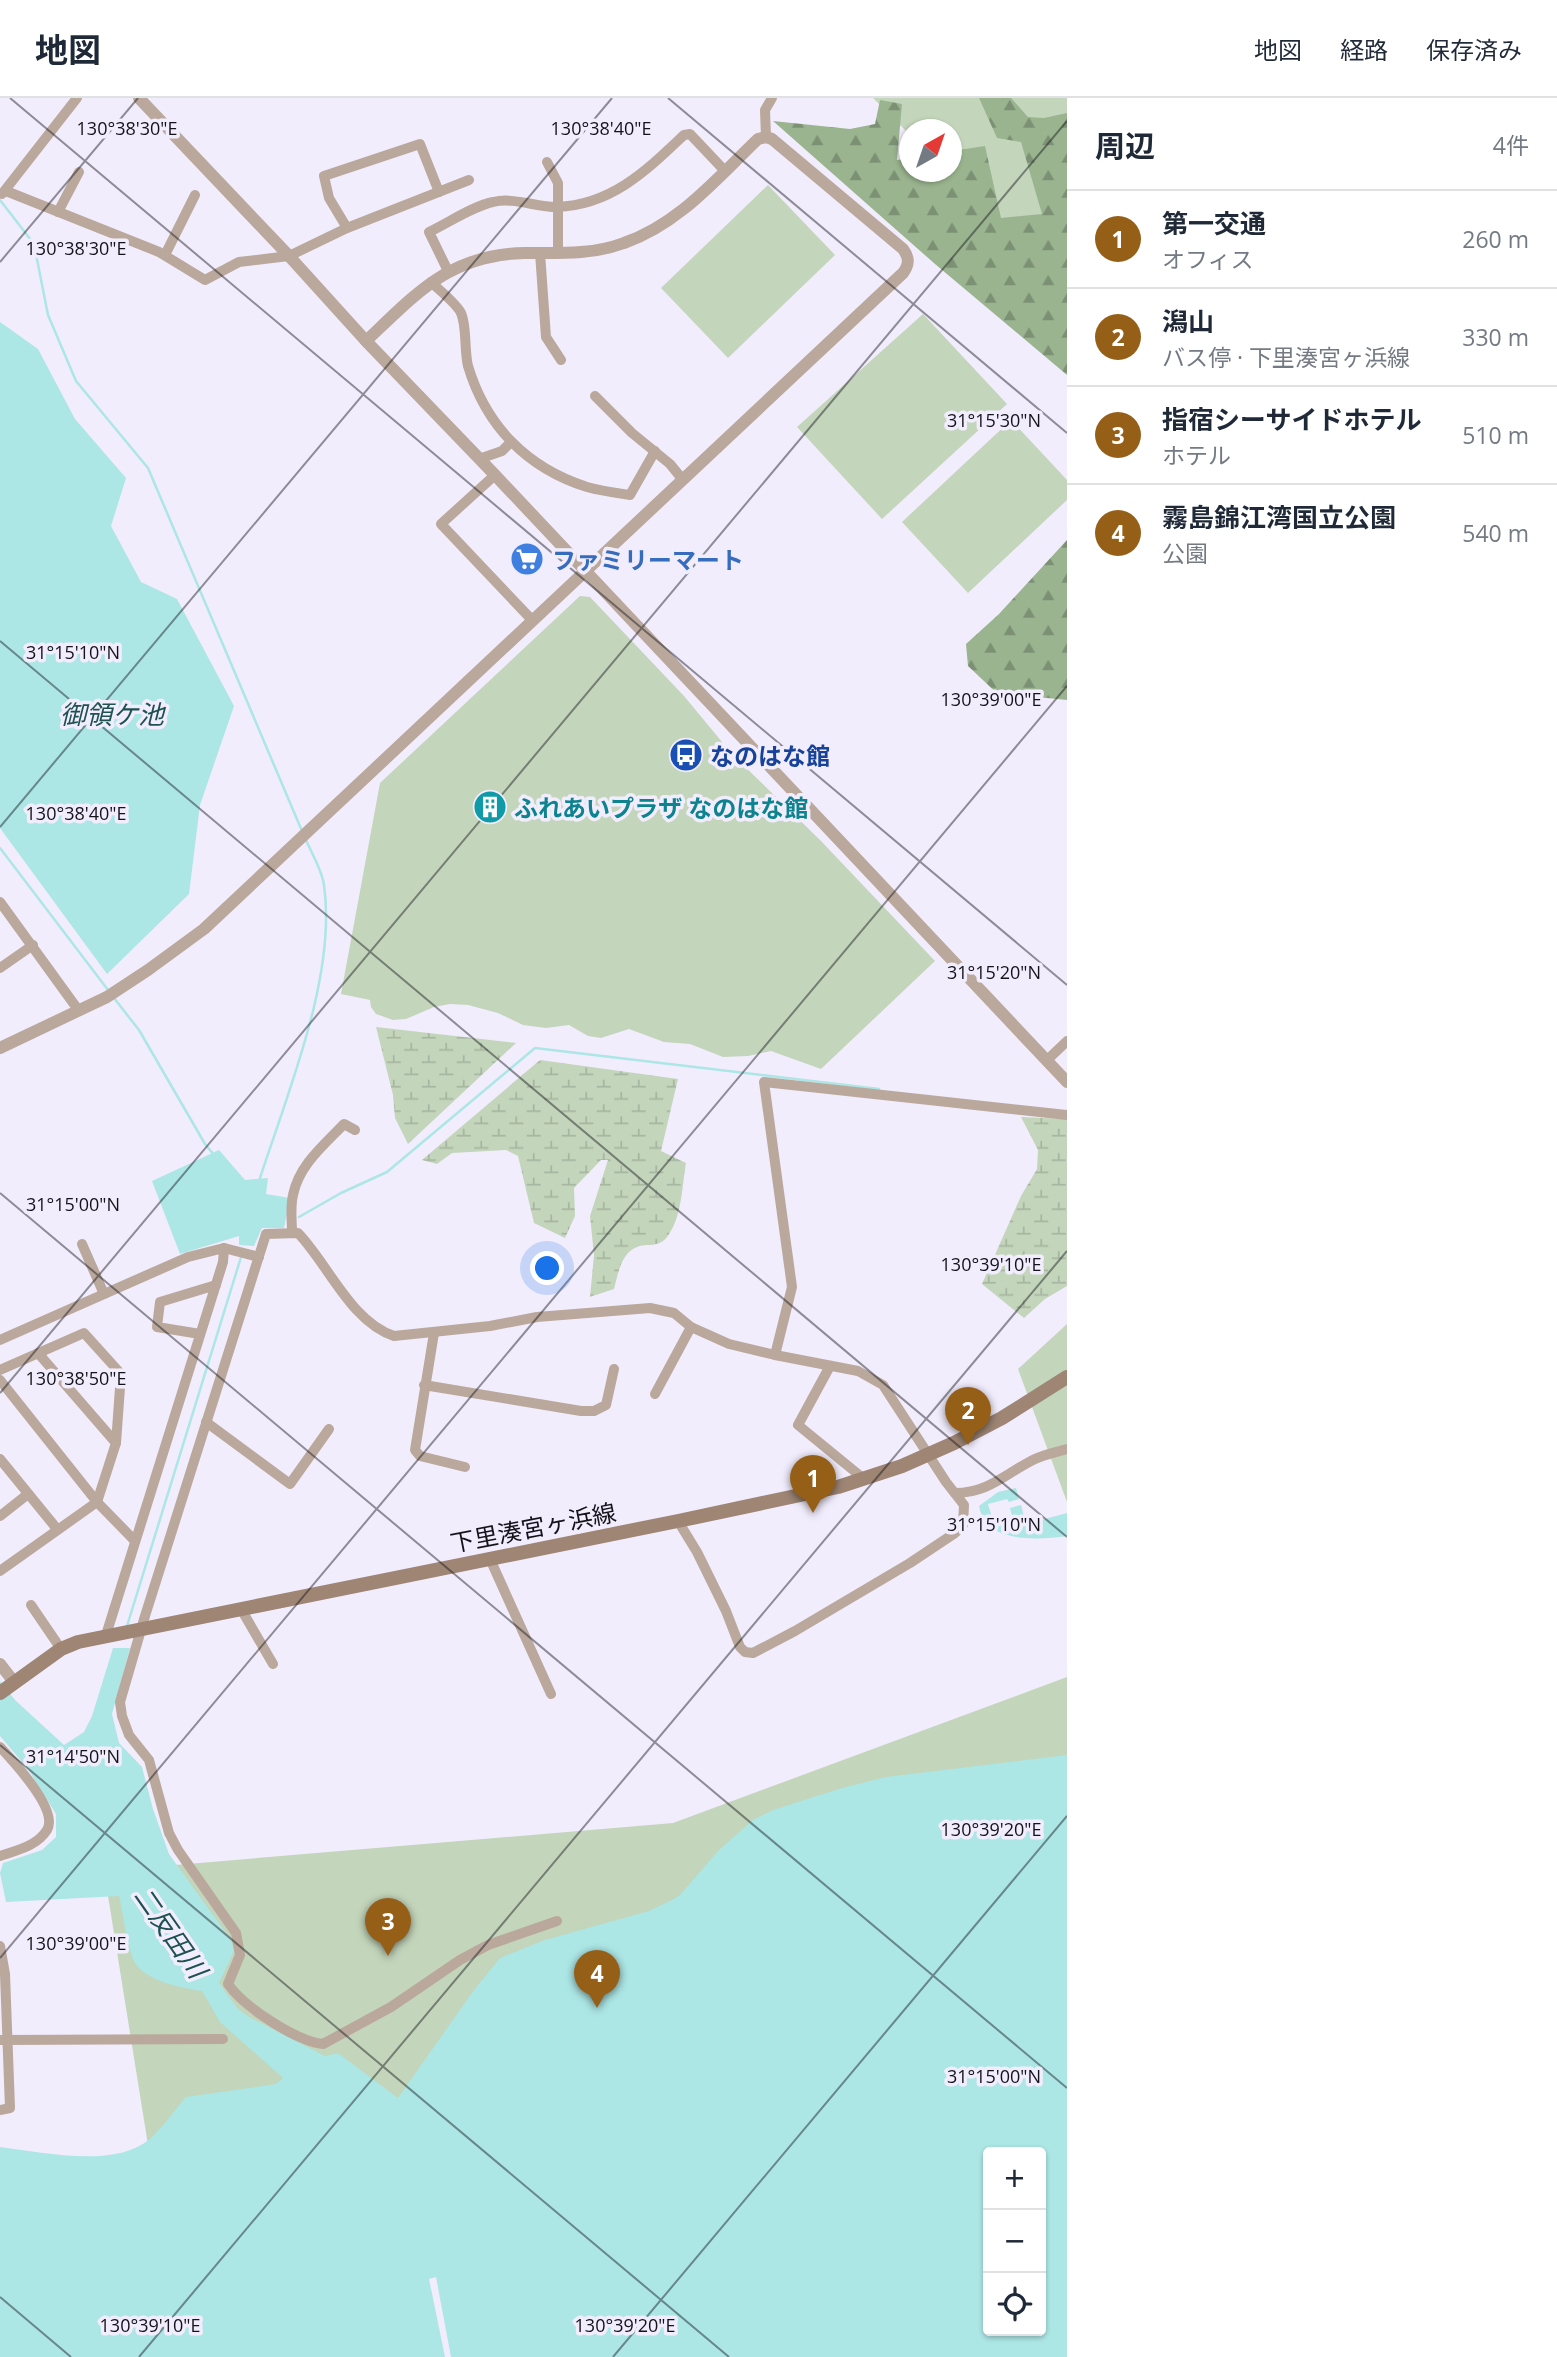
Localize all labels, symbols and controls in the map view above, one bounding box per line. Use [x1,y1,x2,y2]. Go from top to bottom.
text: 地図 [35,27,101,72]
text: 地図 [1254,33,1302,66]
text: 経路 [1340,33,1388,66]
text: 保存済み [1426,33,1522,66]
text: 130°38'30"E [77,116,177,140]
text: 130°38'40"E [551,116,651,140]
north arrow [899,119,962,182]
text: 周辺 [1095,125,1155,166]
text: 4件 [1493,129,1529,161]
text: 第一交通 [1162,205,1266,241]
text: 1 [1111,223,1125,255]
text: 260 m [1462,223,1529,255]
text: 130°38'30"E [26,236,126,260]
text: オフィス [1162,243,1254,275]
text: 潟山 [1162,303,1214,339]
text: 2 [1111,321,1125,353]
text: 330 m [1462,321,1529,353]
text: バス停 · 下里湊宮ヶ浜線 [1162,341,1410,373]
text: 指宿シーサイドホテル [1162,401,1421,437]
text: 31°15'30"N [947,408,1041,432]
text: 3 [1111,419,1125,451]
text: 510 m [1462,419,1529,451]
text: ホテル [1162,439,1231,471]
text: 霧島錦江湾国立公園 [1162,499,1396,535]
text: 4 [1111,517,1125,549]
text: 540 m [1462,517,1529,549]
text: 公園 [1162,537,1208,569]
supermarket icon: ファミリーマート [508,540,546,578]
place label: ファミリーマート [552,543,744,576]
text: 31°15'10"N [26,640,120,664]
text: 130°39'00"E [941,687,1041,711]
water label: 御領ケ池 [60,696,167,732]
bus stop icon: なのはな館 [667,736,705,774]
place label: なのはな館 [710,739,830,772]
building icon: ふれあいプラザ なのはな館 [471,788,509,826]
place label: ふれあいプラザ なのはな館 [514,791,808,824]
text: 130°38'40"E [26,801,126,825]
text: 31°15'20"N [947,960,1041,984]
text: 31°15'00"N [26,1192,120,1216]
your location [530,1251,564,1285]
text: 130°39'10"E [941,1252,1041,1276]
text: 130°38'50"E [26,1366,126,1390]
pin: 2 [945,1387,991,1445]
pin: 1 [790,1455,836,1513]
street label: 下里湊宮ヶ浜線 [447,1495,619,1559]
text: 31°15'10"N [947,1512,1041,1536]
text: 31°14'50"N [26,1744,120,1768]
text: 130°39'20"E [941,1817,1041,1841]
water label: 二反田川 [126,1879,217,1987]
pin: 3 [365,1898,411,1956]
text: 130°39'00"E [26,1931,126,1955]
pin: 4 [574,1950,620,2008]
text: 31°15'00"N [947,2064,1041,2088]
map controls [983,2147,1046,2336]
button: + [983,2147,1046,2210]
button: − [983,2210,1046,2273]
button: locate [983,2273,1046,2336]
text: 130°39'10"E [100,2313,200,2337]
text: 130°39'20"E [575,2313,675,2337]

